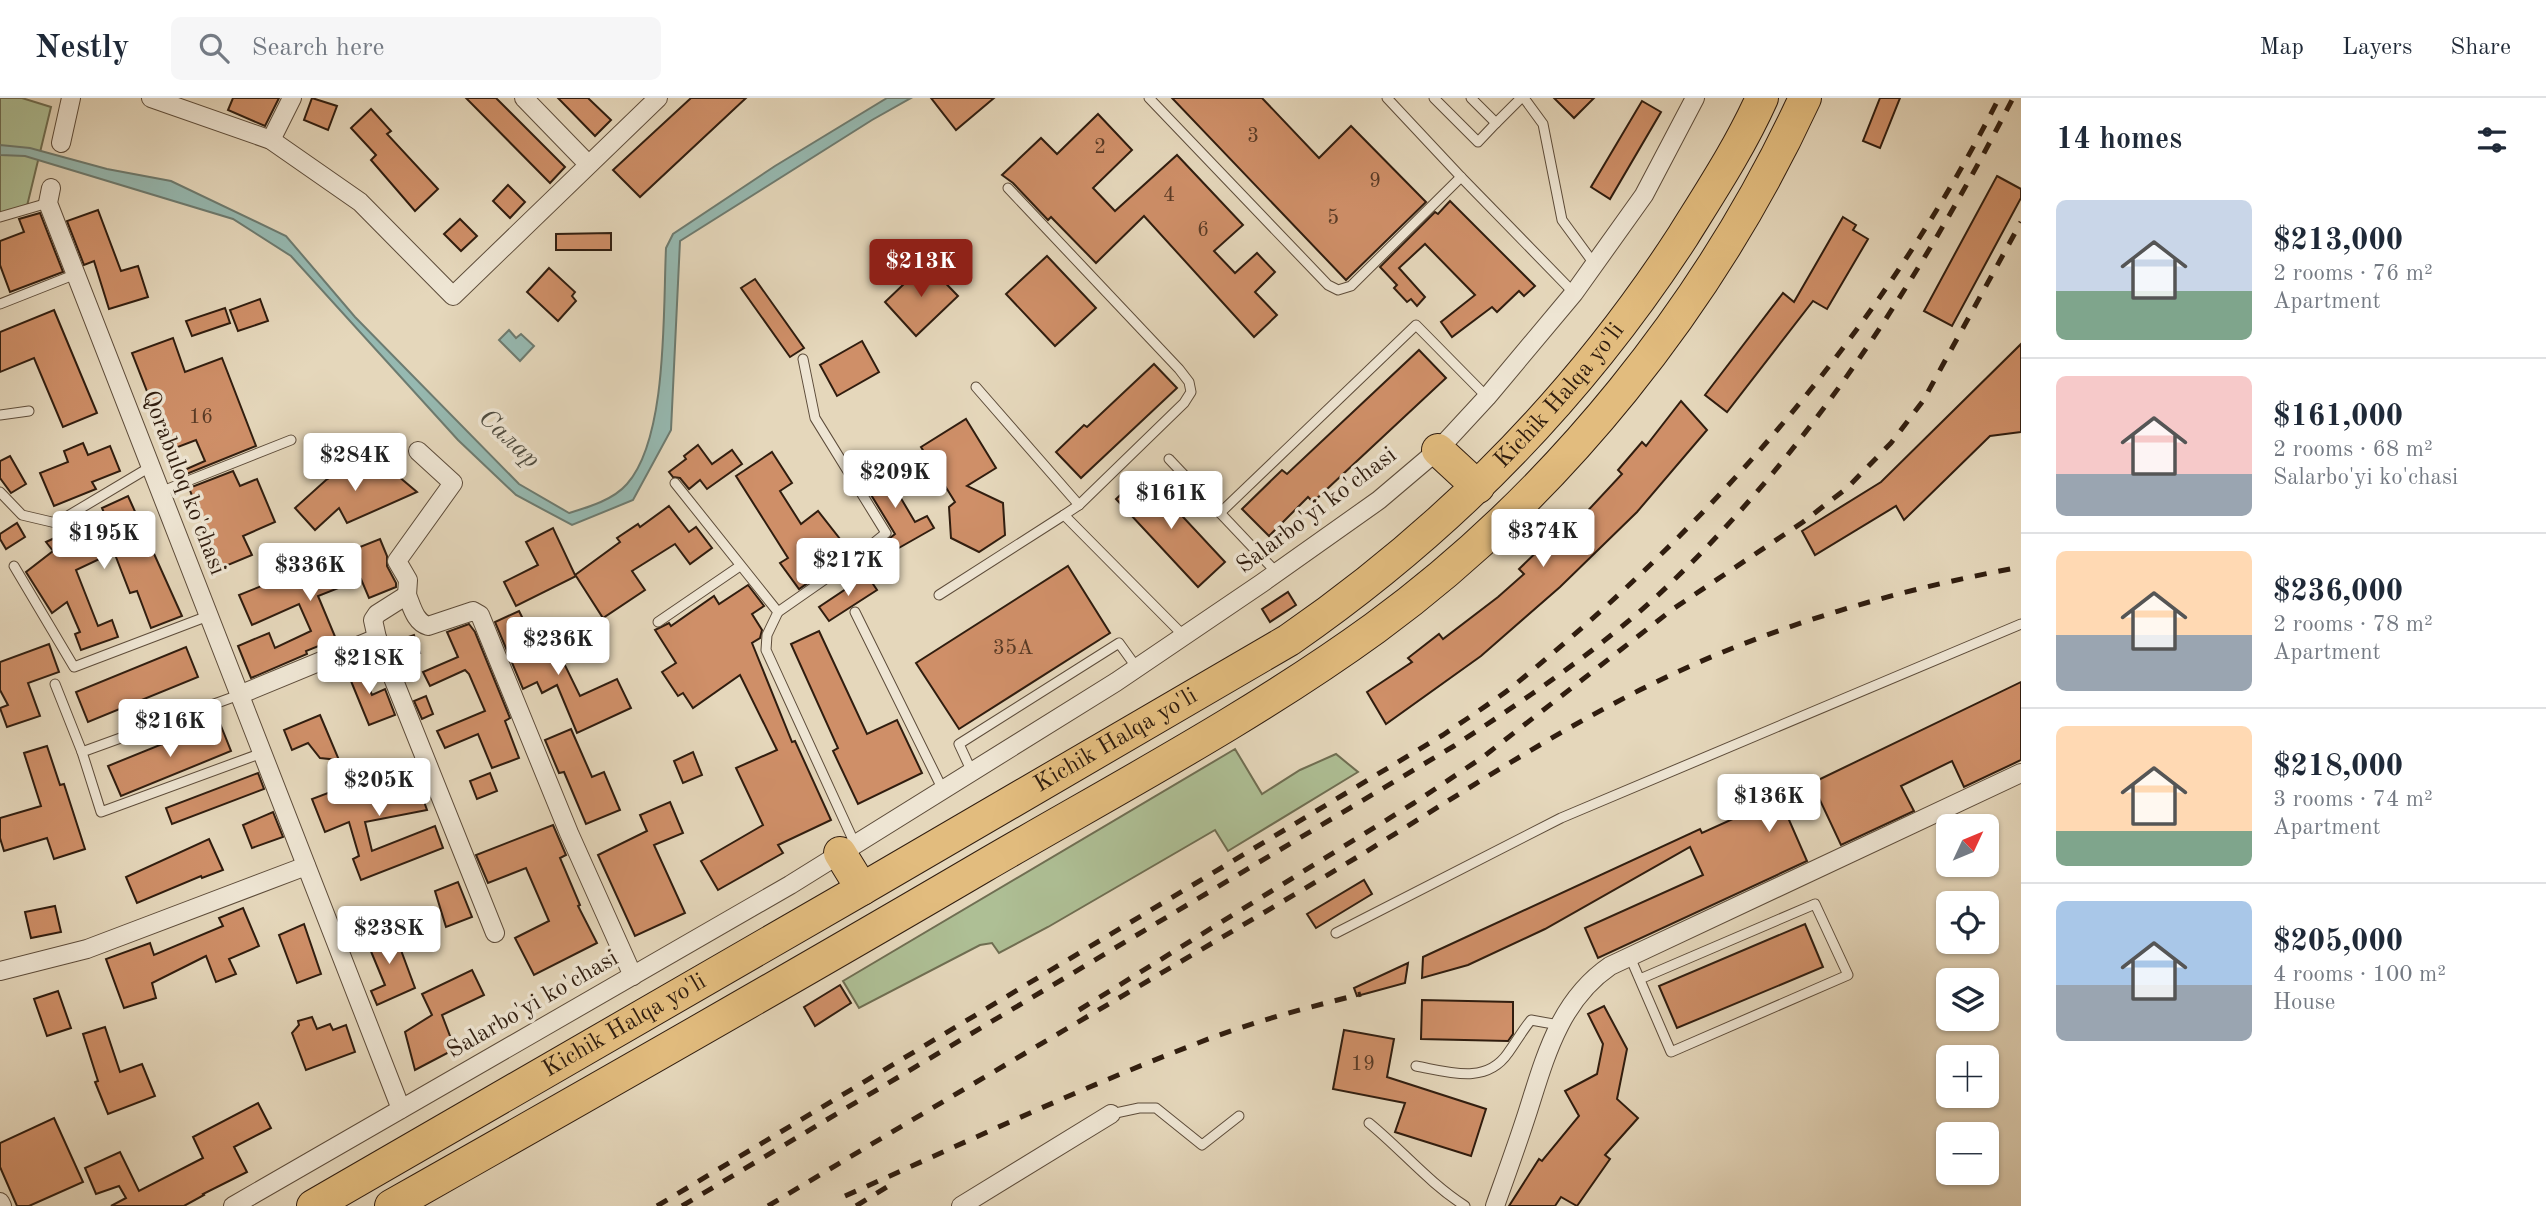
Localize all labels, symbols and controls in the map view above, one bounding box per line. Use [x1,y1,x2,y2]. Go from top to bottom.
search box [171,17,661,80]
icon: search [195,29,233,67]
text: Nestly [35,32,129,65]
text: Search here [251,35,385,61]
text: Map [2260,36,2304,60]
text: Layers [2342,36,2412,60]
text: Share [2450,36,2511,60]
icon: filters [2473,121,2511,159]
text: 14 homes [2056,125,2182,155]
house number: 3 [1247,126,1259,147]
house number: 2 [1094,137,1106,158]
house number: 9 [1369,171,1381,192]
house number: 4 [1163,185,1175,206]
house number: 5 [1327,208,1339,229]
house number: 6 [1197,220,1209,241]
text: $213,000 [2273,226,2403,256]
icon: home [2112,228,2196,312]
pin: $213K [872,240,970,299]
text: $213K [885,250,957,273]
text: 2 rooms · 76 m² [2273,262,2433,285]
text: Apartment [2273,290,2381,313]
street label: Kichik Halqa yo'li [1490,319,1629,473]
street label: Qorabuloq ko'chasi [137,388,229,578]
text: $161,000 [2273,402,2403,432]
icon: home [2112,404,2196,488]
water label: Салар [473,405,545,473]
house number: 16 [189,407,213,428]
pin: $284K [306,434,404,493]
text: 2 rooms · 68 m² [2273,438,2433,461]
street label: Salarbo'yi ko'chasi [1233,443,1401,579]
text: $284K [319,444,391,467]
pin: $209K [846,450,944,510]
text: $209K [859,461,931,484]
text: Salarbo'yi ko'chasi [2273,466,2458,489]
pin: $161K [1122,472,1220,531]
text: $161K [1135,482,1207,505]
pin: $374K [1494,510,1592,569]
pin: $195K [55,512,153,571]
text: $374K [1507,520,1579,543]
text: $195K [68,522,140,545]
pin: $217K [799,538,897,598]
pin: $336K [261,544,359,603]
text: $217K [812,549,884,572]
text: $336K [274,554,346,577]
text: $236,000 [2273,577,2403,607]
icon: home [2112,579,2196,663]
text: 2 rooms · 78 m² [2273,613,2433,636]
pin: $236K [509,618,607,677]
text: $236K [522,628,594,651]
pin: $218K [320,636,418,696]
house number: 35A [993,638,1033,659]
text: Apartment [2273,641,2381,664]
text: $218K [333,647,405,670]
street label: Kichik Halqa yo'li [1030,684,1202,798]
pin: $216K [121,700,219,759]
text: $216K [134,710,206,733]
text: $218,000 [2273,752,2403,782]
icon: home [2112,754,2196,838]
pin: $205K [330,758,428,818]
text: $205K [343,769,415,792]
pin: $136K [1720,774,1818,834]
text: $136K [1733,785,1805,808]
text: 3 rooms · 74 m² [2273,788,2433,811]
north arrow [1936,814,1998,877]
map controls [1936,814,1999,1185]
text: Apartment [2273,816,2381,839]
button: locate [1936,891,1999,954]
pin: $238K [340,906,438,966]
text: $238K [353,917,425,940]
text: $205,000 [2273,927,2403,957]
icon: home [2112,929,2196,1013]
street label: Salarbo'yi ko'chasi [443,946,623,1064]
text: 4 rooms · 100 m² [2273,963,2446,986]
button: layers [1936,968,1999,1031]
street label: Kichik Halqa yo'li [539,970,710,1082]
text: House [2273,991,2335,1014]
button: + [1936,1045,1999,1108]
house number: 19 [1351,1054,1375,1075]
button: − [1936,1122,1999,1185]

